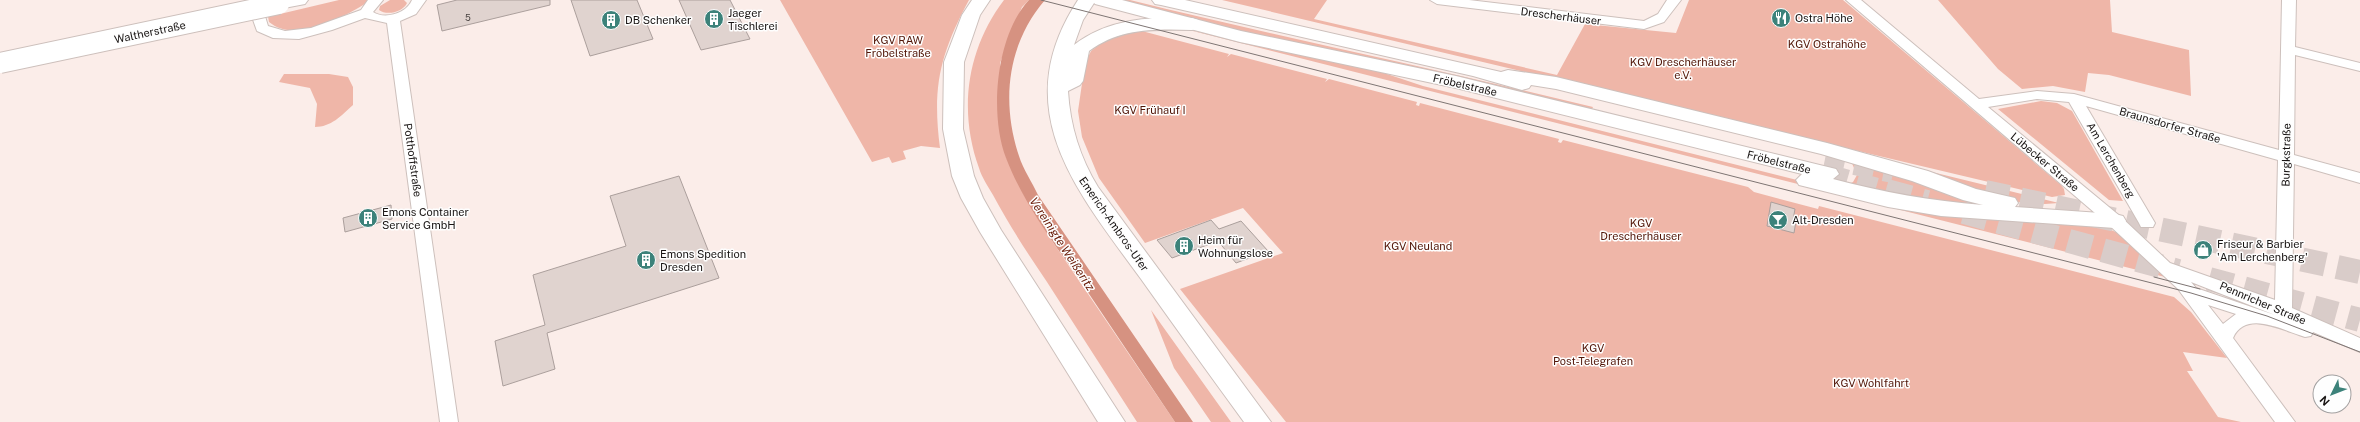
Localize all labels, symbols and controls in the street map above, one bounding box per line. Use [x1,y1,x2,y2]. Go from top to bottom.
street label: Drescherhäuser [1520,5,1602,27]
place label: Jaeger Tischlerei [728,7,778,32]
restaurant icon: Ostra Höhe [1770,7,1792,29]
building icon: Jaeger Tischlerei [703,8,725,30]
building icon: DB Schenker [600,9,622,31]
house number: 5 [465,12,471,23]
place label: Ostra Höhe [1795,12,1853,24]
place label: DB Schenker [625,14,691,26]
street label: Waltherstraße [113,19,187,45]
park label: KGV RAW Fröbelstraße [865,34,931,59]
park label: KGV Ostrahöhe [1788,38,1866,50]
park label: KGV Drescherhäuser e.V. [1630,56,1736,81]
street label: Fröbelstraße [1432,72,1498,98]
park label: KGV Frühauf I [1114,104,1186,116]
street label: Braunsdorfer Straße [2118,105,2222,145]
street label: Am Lerchenberg [2085,120,2138,200]
street label: Potthoffstraße [402,122,424,198]
street label: Burgkstraße [2279,123,2293,187]
street label: Lübecker Straße [2009,130,2081,194]
street label: Fröbelstraße [1746,148,1812,176]
street label: Emerich-Ambros-Ufer [1077,174,1151,274]
water label: Vereinigte Weißeritz [1027,195,1098,294]
place label: Emons Container Service GmbH [382,206,469,231]
building icon: Emons Container Service GmbH [357,207,379,229]
bar icon: Alt-Dresden [1767,209,1789,231]
place label: Alt-Dresden [1792,214,1854,226]
park label: KGV Drescherhäuser [1600,217,1682,242]
place label: Heim für Wohnungslose [1198,234,1273,259]
building icon: Heim für Wohnungslose [1173,235,1195,257]
place label: Friseur & Barbier 'Am Lerchenberg' [2217,238,2308,263]
shop icon: Friseur & Barbier 'Am Lerchenberg' [2192,239,2214,261]
park label: KGV Neuland [1384,240,1452,252]
place label: Emons Spedition Dresden [660,248,746,273]
building icon: Emons Spedition Dresden [635,249,657,271]
street label: Pennricher Straße [2218,279,2308,327]
park label: KGV Post-Telegrafen [1553,342,1633,367]
north arrow [2312,374,2352,414]
park label: KGV Wohlfahrt [1833,377,1909,389]
text: N [2317,394,2332,408]

